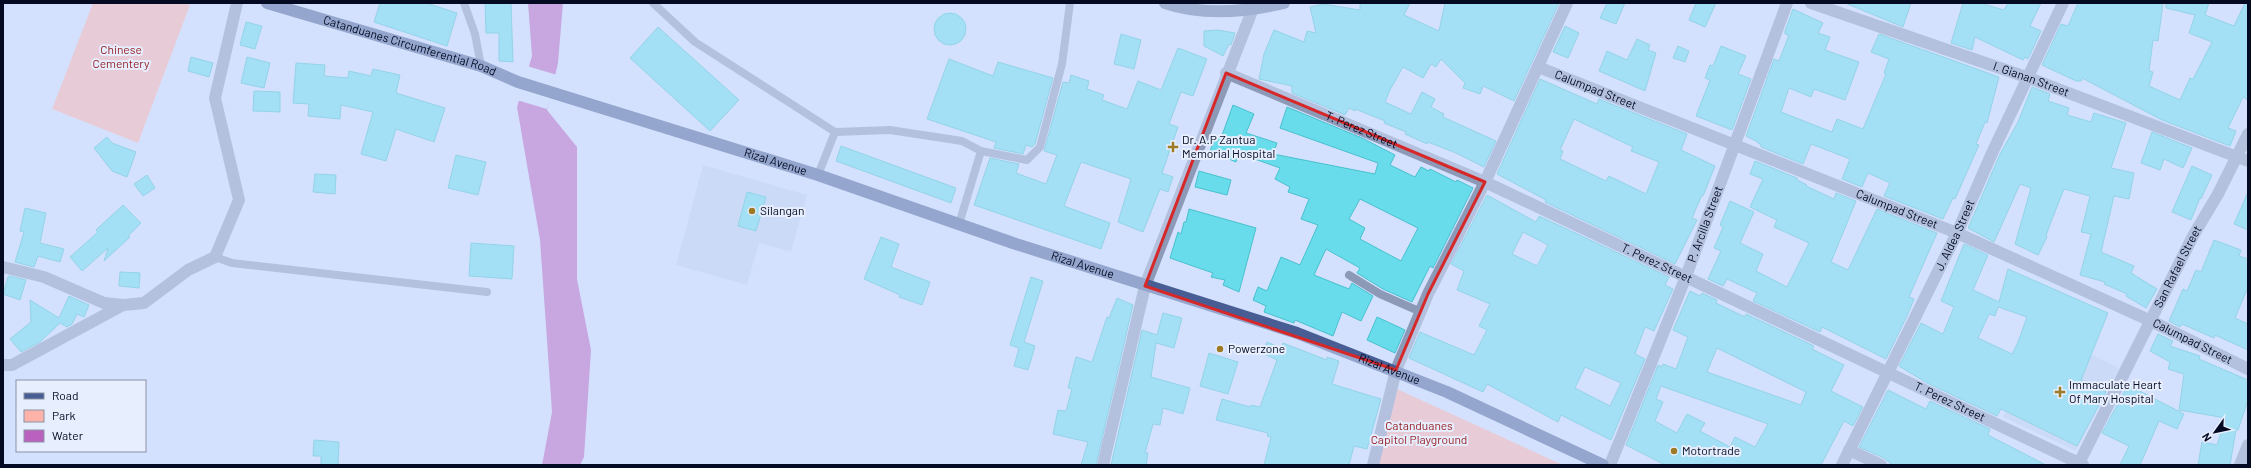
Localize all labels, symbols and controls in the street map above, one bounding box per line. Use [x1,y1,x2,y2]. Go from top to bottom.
street label: Catanduanes Circumferential Road [322,12,499,78]
park label: Chinese Cementery [92,42,150,70]
street label: I. Gianan Street [1992,58,2071,99]
street label: Calumpad Street [1553,66,1639,111]
street label: T. Perez Street [1324,108,1400,150]
place label: Dr. A.P Zantua Memorial Hospital [1182,132,1275,160]
marker: Dr. A.P Zantua Memorial Hospital [1167,141,1179,153]
street label: Rizal Avenue [743,145,809,177]
street label: P. Arcilla Street [1684,184,1725,264]
street label: Calumpad Street [1854,186,1940,231]
street label: J. Aldea Street [1931,197,1977,273]
place label: Silangan [760,203,804,217]
marker: Silangan [747,206,757,216]
street label: San Rafael Street [2150,223,2204,310]
street label: T. Perez Street [1619,240,1695,285]
street label: Rizal Avenue [1050,248,1116,281]
street label: Calumpad Street [2151,315,2235,366]
place label: Powerzone [1228,341,1285,355]
marker: Powerzone [1215,344,1225,354]
street label: Rizal Avenue [1357,350,1423,387]
place label: Immaculate Heart Of Mary Hospital [2069,377,2162,405]
street label: T. Perez Street [1912,378,1988,424]
legend [16,380,146,452]
marker: Immaculate Heart Of Mary Hospital [2054,386,2066,398]
text: Road [52,388,79,402]
text: Park [52,408,76,422]
north arrow [2195,412,2235,452]
park label: Catanduanes Capitol Playground [1371,418,1467,446]
text: Water [52,428,84,442]
text: N [2199,431,2214,444]
place label: Motortrade [1682,443,1740,457]
marker: Motortrade [1669,446,1679,456]

